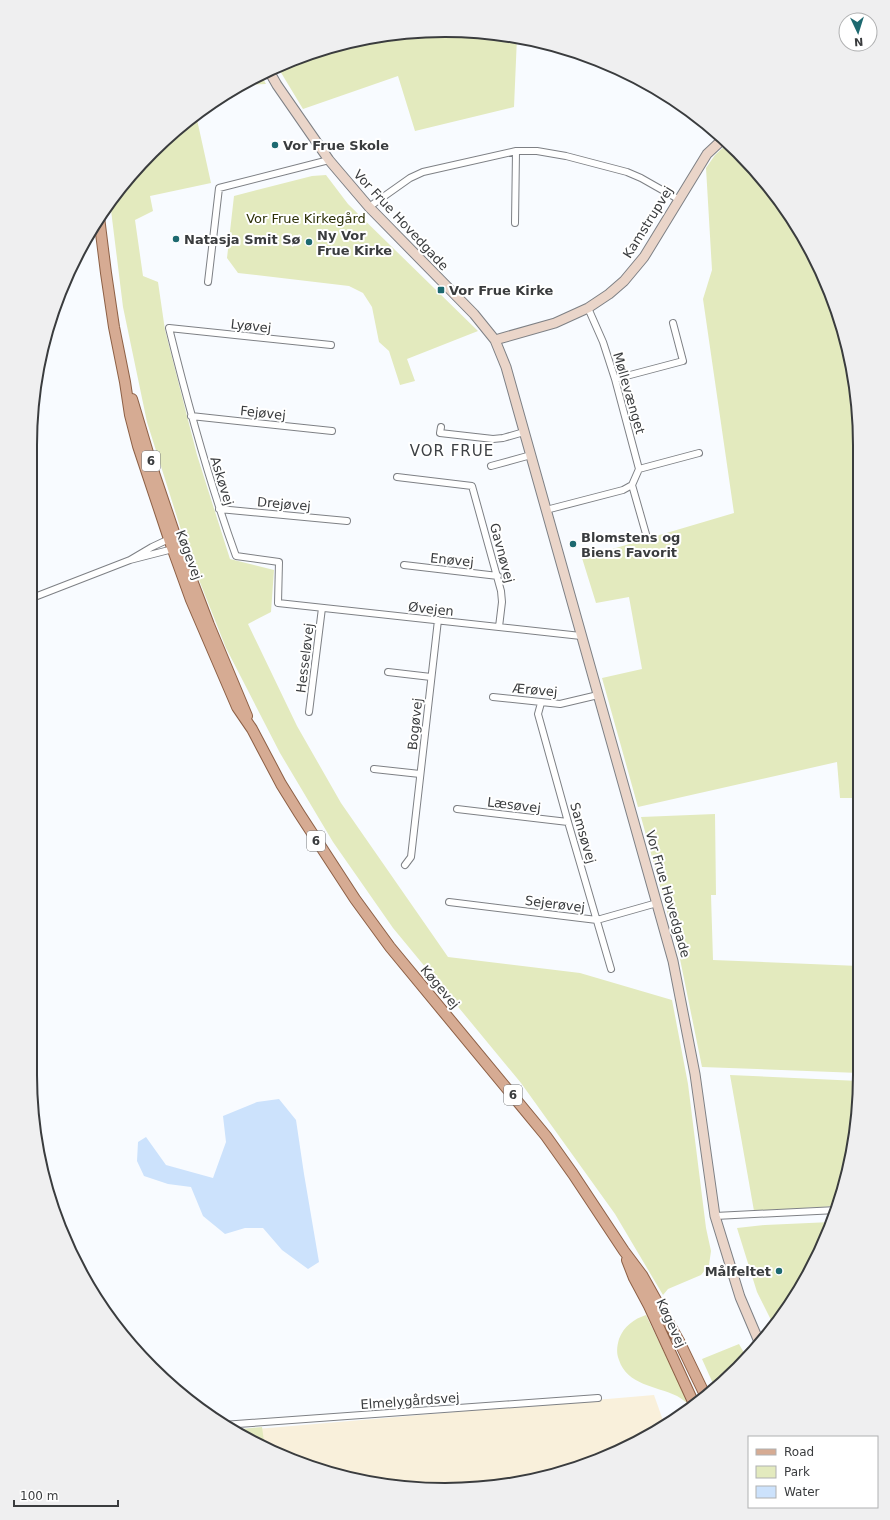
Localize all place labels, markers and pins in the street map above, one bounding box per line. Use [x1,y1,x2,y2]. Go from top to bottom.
place label: Vor Frue Skole [283,138,389,153]
marker: Vor Frue Skole [270,140,280,150]
place label: Ny Vor Frue Kirke [317,228,392,258]
place label: Natasja Smit Sø [184,232,301,247]
marker: Natasja Smit Sø [171,234,181,244]
marker: Ny Vor Frue Kirke [304,237,314,247]
place label: Vor Frue Kirke [449,283,554,298]
marker: Vor Frue Kirke [436,285,446,295]
place label: Blomstens og Biens Favorit [581,530,680,560]
marker: Blomstens og Biens Favorit [568,539,578,549]
place label: Målfeltet [705,1264,771,1279]
marker: Målfeltet [774,1266,784,1276]

